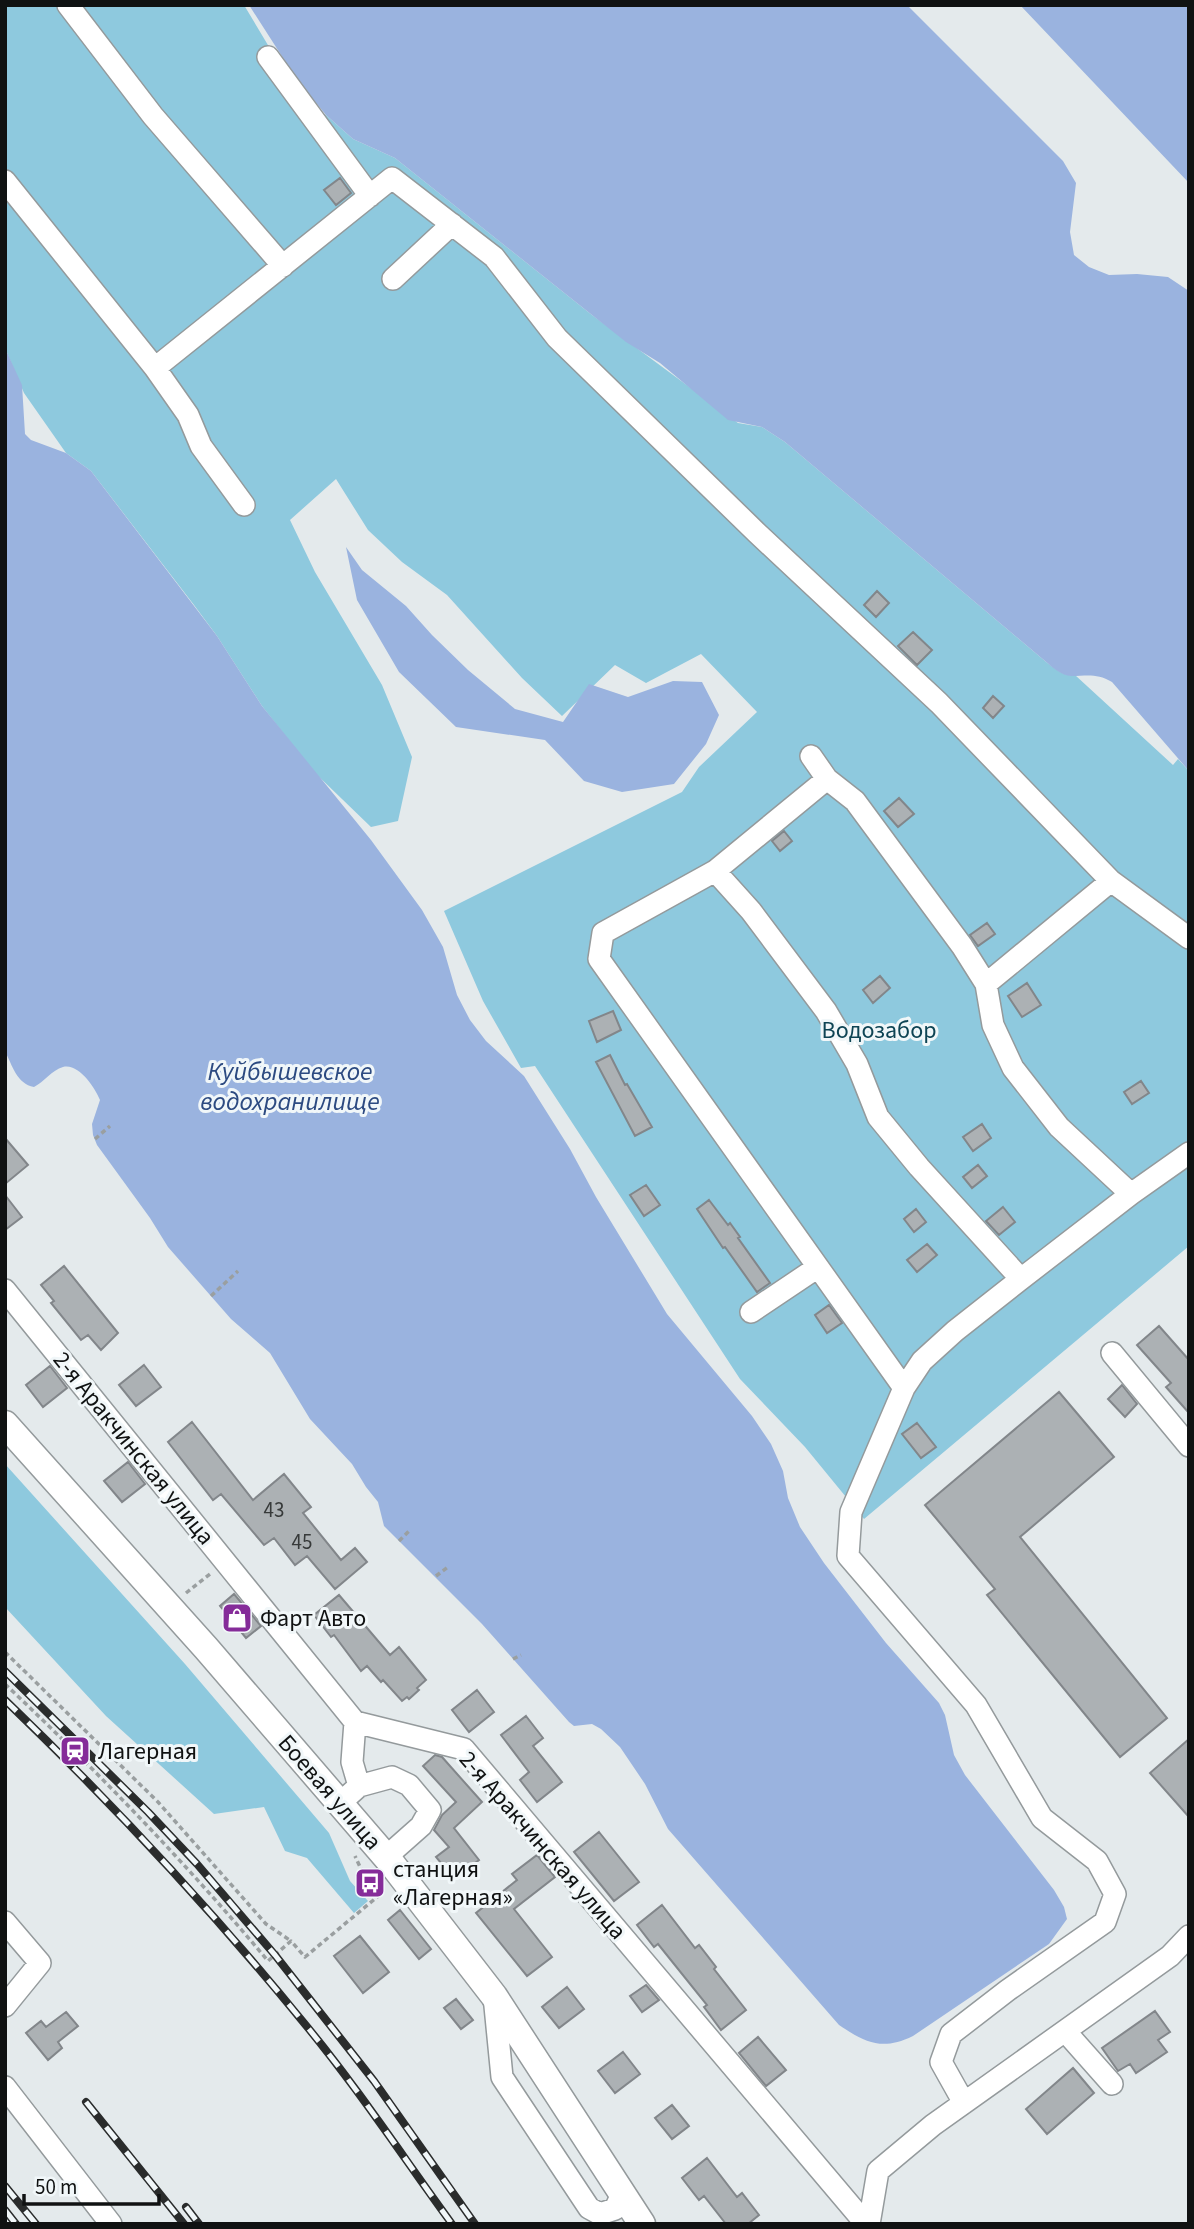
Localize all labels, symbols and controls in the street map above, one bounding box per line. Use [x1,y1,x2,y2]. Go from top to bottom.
park label: Водозабор [822,1013,936,1048]
water label: Куйбышевское водохранилище [200,1053,380,1120]
street label: 2-я Аракчинская улица [44,1344,223,1553]
house number: 43 [264,1495,284,1525]
house number: 45 [292,1527,312,1557]
shop icon: Фарт Авто [220,1601,254,1635]
place label: Фарт Авто [260,1601,366,1636]
street label: Боевая улица [269,1727,390,1858]
station icon: Лагерная [58,1734,92,1768]
place label: Лагерная [98,1734,197,1769]
street label: 2-я Аракчинская улица [451,1743,635,1947]
place label: станция «Лагерная» [393,1852,513,1915]
bus stop icon: станция «Лагерная» [353,1866,387,1900]
scale bar [24,2162,159,2206]
text: 50 m [35,2172,77,2202]

